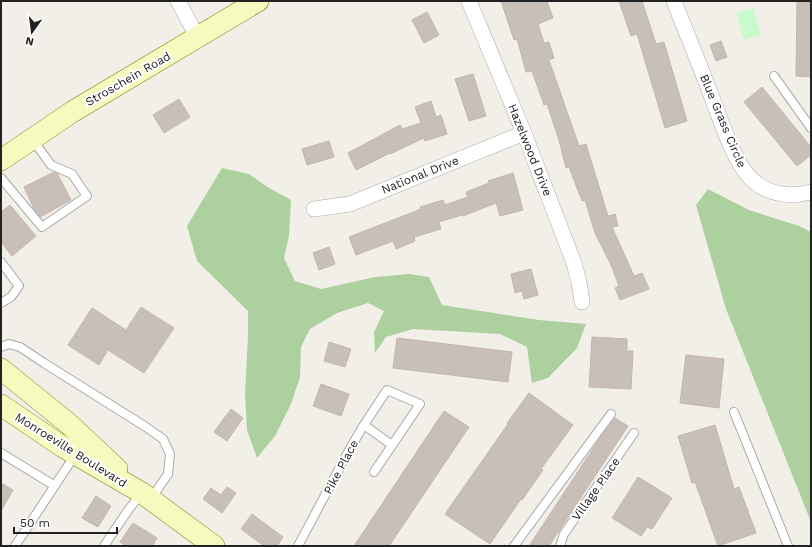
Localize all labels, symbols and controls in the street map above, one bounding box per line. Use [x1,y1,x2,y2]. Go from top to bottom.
north arrow [12,12,52,52]
text: N [24,34,35,49]
street label: Stroschein Road [83,49,173,109]
street label: Blue Grass Circle [697,72,749,170]
street label: Hazelwood Drive [505,102,555,198]
street label: National Drive [379,153,461,197]
street label: Monroeville Boulevard [12,410,130,490]
street label: Pike Place [321,437,361,497]
street label: Village Place [569,455,623,523]
scale bar [14,509,117,535]
text: 50 m [20,516,50,530]

